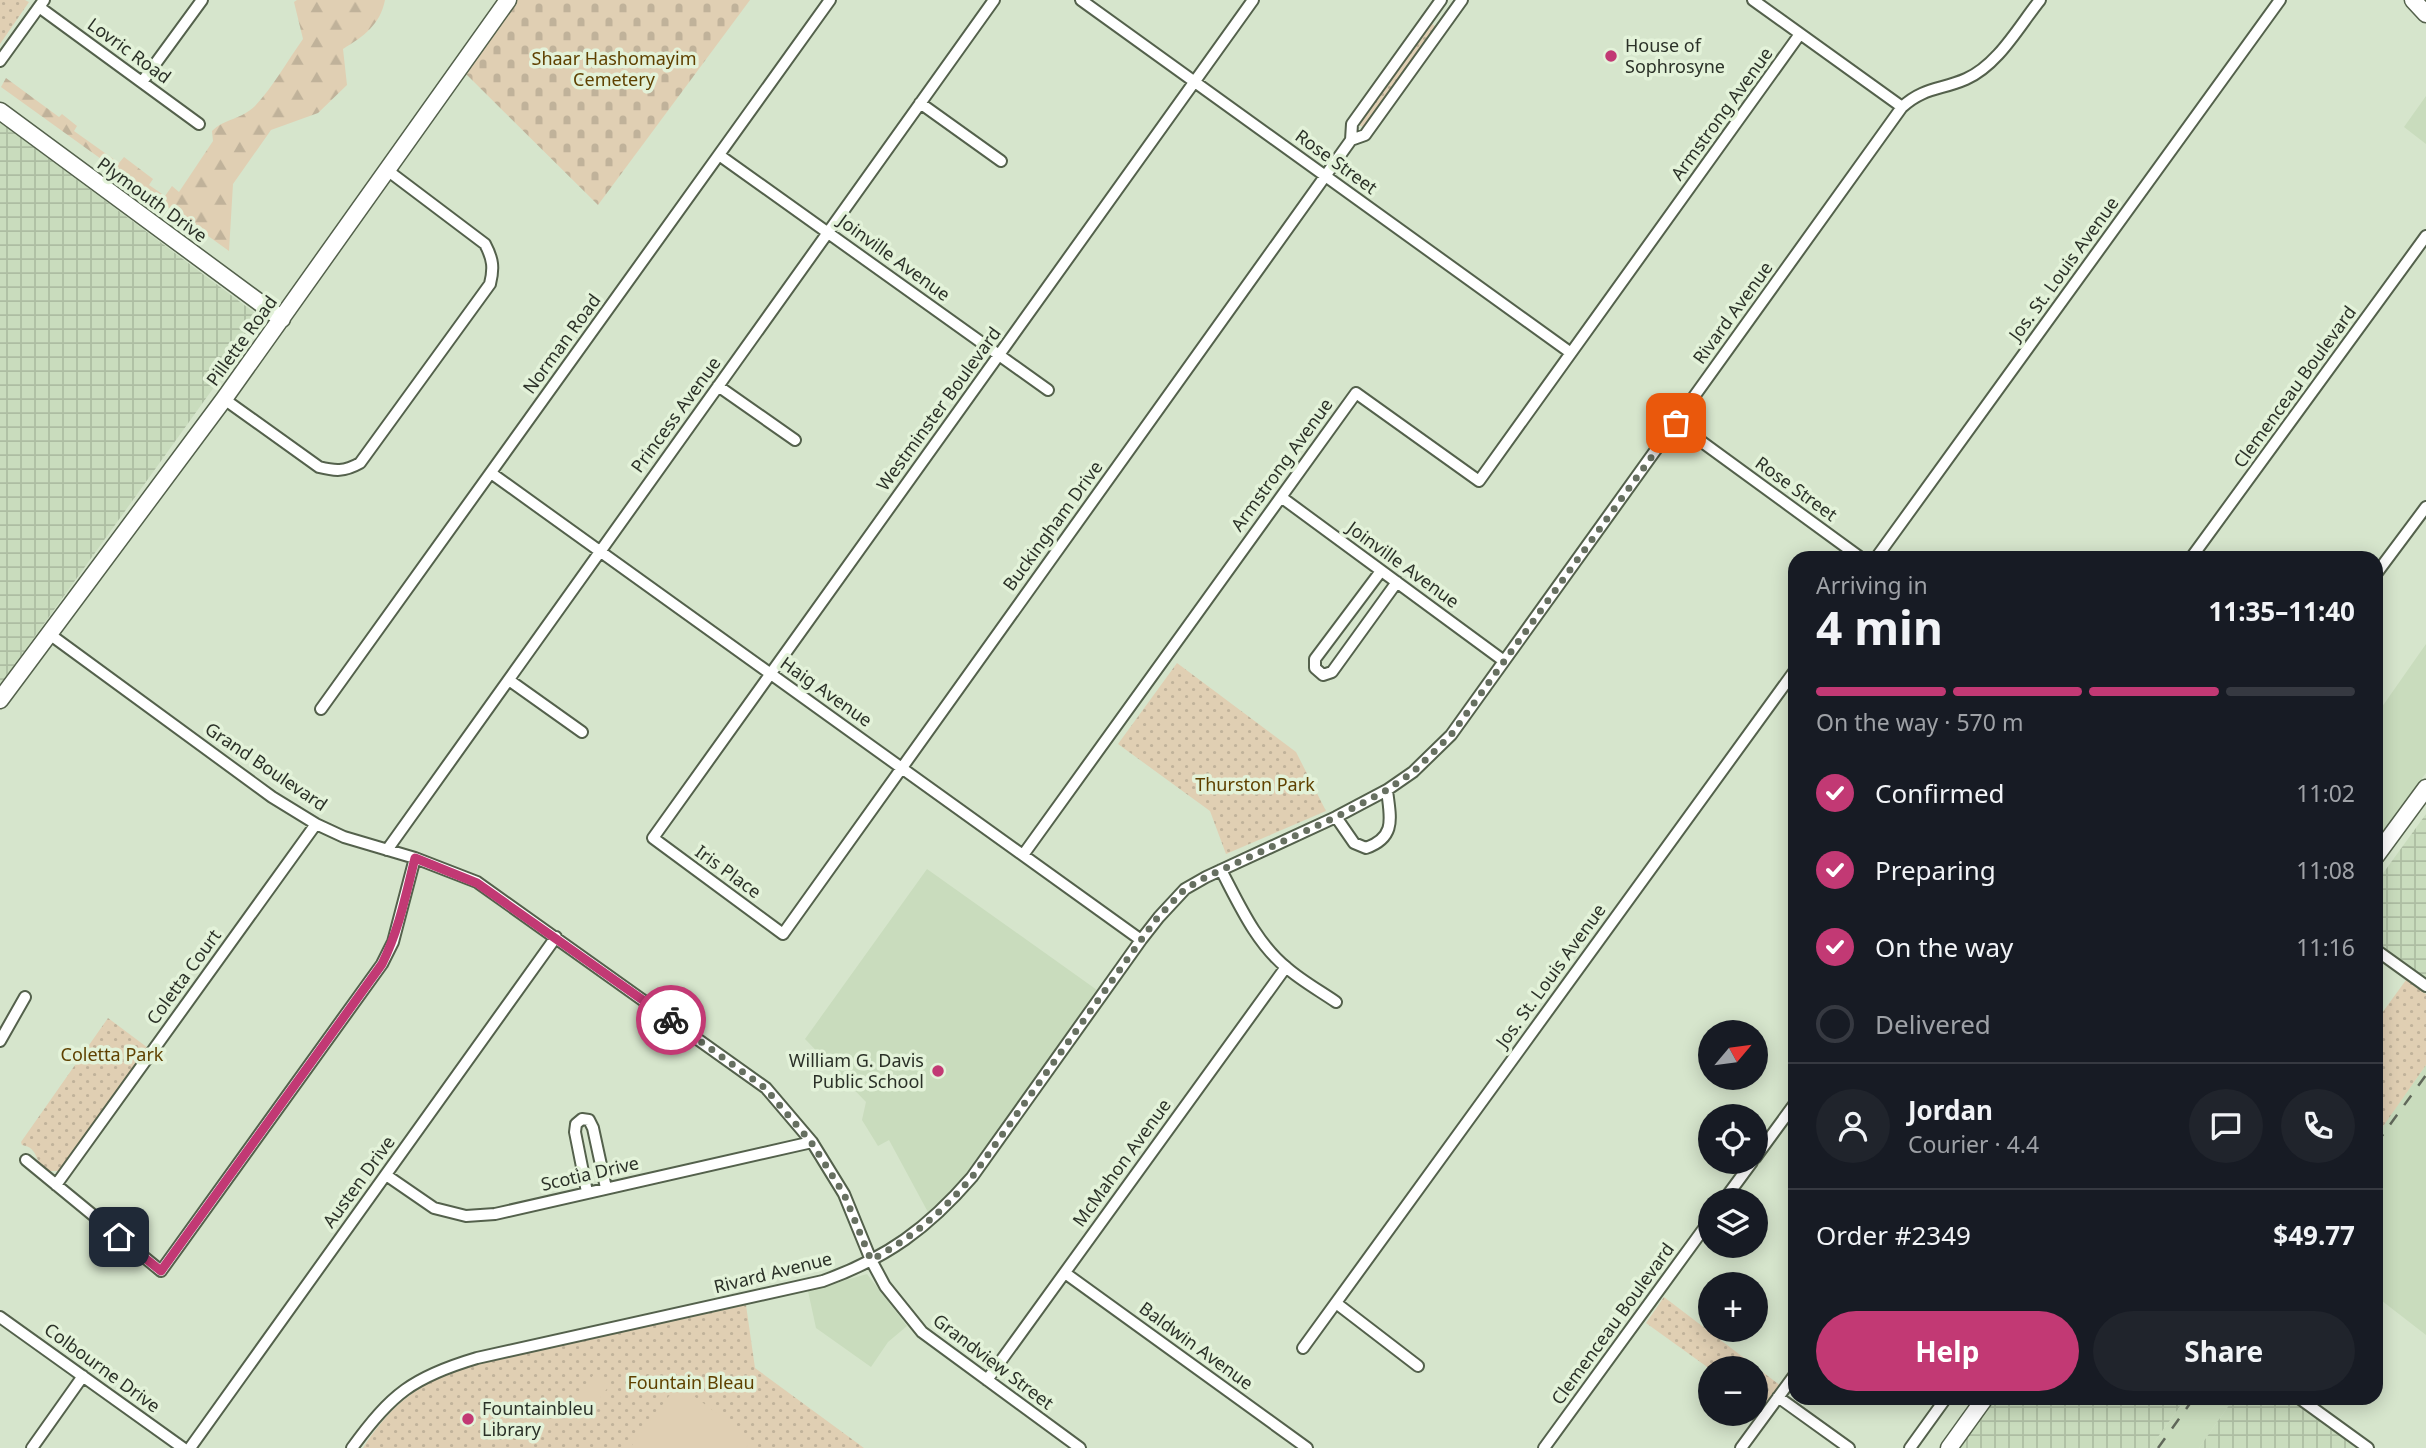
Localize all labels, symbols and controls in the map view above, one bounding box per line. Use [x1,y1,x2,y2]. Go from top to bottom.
street label: Lovric Road [83,12,176,89]
place label: House of Sophrosyne [1625,33,1725,78]
street label: Armstrong Avenue [1665,42,1778,185]
park label: Shaar Hashomayim Cemetery [532,46,696,91]
marker: House of Sophrosyne [1603,48,1619,64]
street label: Rose Street [1291,123,1383,199]
street label: Plymouth Drive [93,151,212,247]
street label: Jos. St. Louis Avenue [2002,192,2124,347]
street label: Joinville Avenue [832,207,955,306]
street label: Rivard Avenue [1687,256,1777,368]
street label: Norman Road [517,289,606,398]
street label: Pillette Road [200,290,282,390]
street label: Clemenceau Boulevard [2227,301,2361,472]
street label: Westminster Boulevard [871,322,1006,495]
street label: Princess Avenue [625,352,725,477]
street label: Armstrong Avenue [1225,393,1338,536]
pin [1646,393,1706,453]
icon: bag [1657,404,1695,442]
street label: Rose Street [1751,450,1843,526]
street label: Buckingham Drive [997,456,1108,595]
street label: Joinville Avenue [1341,514,1464,613]
text: Arriving in [1816,569,1928,601]
text: 11:35–11:40 [2208,593,2355,629]
text: 4 min [1816,596,1943,658]
street label: Haig Avenue [776,651,877,732]
text: On the way · 570 m [1816,706,2023,738]
street label: Grand Boulevard [201,716,332,816]
park label: Thurston Park [1195,772,1315,796]
icon: check [1816,774,1854,812]
text: Confirmed [1875,775,2005,811]
text: 11:02 [2296,777,2355,809]
street label: Iris Place [691,839,766,903]
icon: check [1816,851,1854,889]
text: Preparing [1875,852,1996,888]
text: 11:08 [2296,854,2355,886]
street label: Jos. St. Louis Avenue [1489,899,1611,1054]
street label: Coletta Court [141,924,226,1029]
icon: check [1816,928,1854,966]
text: On the way [1875,929,2013,965]
text: 11:16 [2296,931,2355,963]
courier [636,985,706,1055]
icon: bike [652,1001,690,1039]
text: Delivered [1875,1006,1991,1042]
north arrow [1698,1020,1768,1090]
map controls [1698,1020,1768,1426]
park label: Coletta Park [61,1042,164,1066]
place label: William G. Davis Public School [789,1048,924,1093]
marker: William G. Davis Public School [930,1063,946,1079]
button: person [1816,1089,1890,1163]
button: chat [2189,1089,2263,1163]
button: phone [2281,1089,2355,1163]
text: Jordan [1908,1092,1993,1128]
street label: McMahon Avenue [1067,1094,1176,1231]
button: locate [1698,1104,1768,1174]
text: Courier · 4.4 [1908,1128,2039,1160]
street label: Austen Drive [317,1131,400,1232]
street label: Scotia Drive [538,1150,641,1196]
button: layers [1698,1188,1768,1258]
pin [89,1207,149,1267]
text: Order #2349 [1816,1217,1971,1253]
text: $49.77 [2273,1217,2355,1253]
icon: home [100,1218,138,1256]
street label: Clemenceau Boulevard [1545,1238,1679,1409]
street label: Rivard Avenue [711,1246,834,1298]
button: + [1698,1272,1768,1342]
street label: Baldwin Avenue [1135,1296,1258,1395]
street label: Grandview Street [928,1308,1059,1415]
button: Help [1816,1311,2079,1391]
button: Share [2093,1311,2355,1391]
street label: Colbourne Drive [40,1317,165,1417]
button: − [1698,1356,1768,1426]
park label: Fountain Bleau [627,1370,755,1394]
place label: Fountainbleu Library [482,1396,594,1441]
marker: Fountainbleu Library [460,1411,476,1427]

